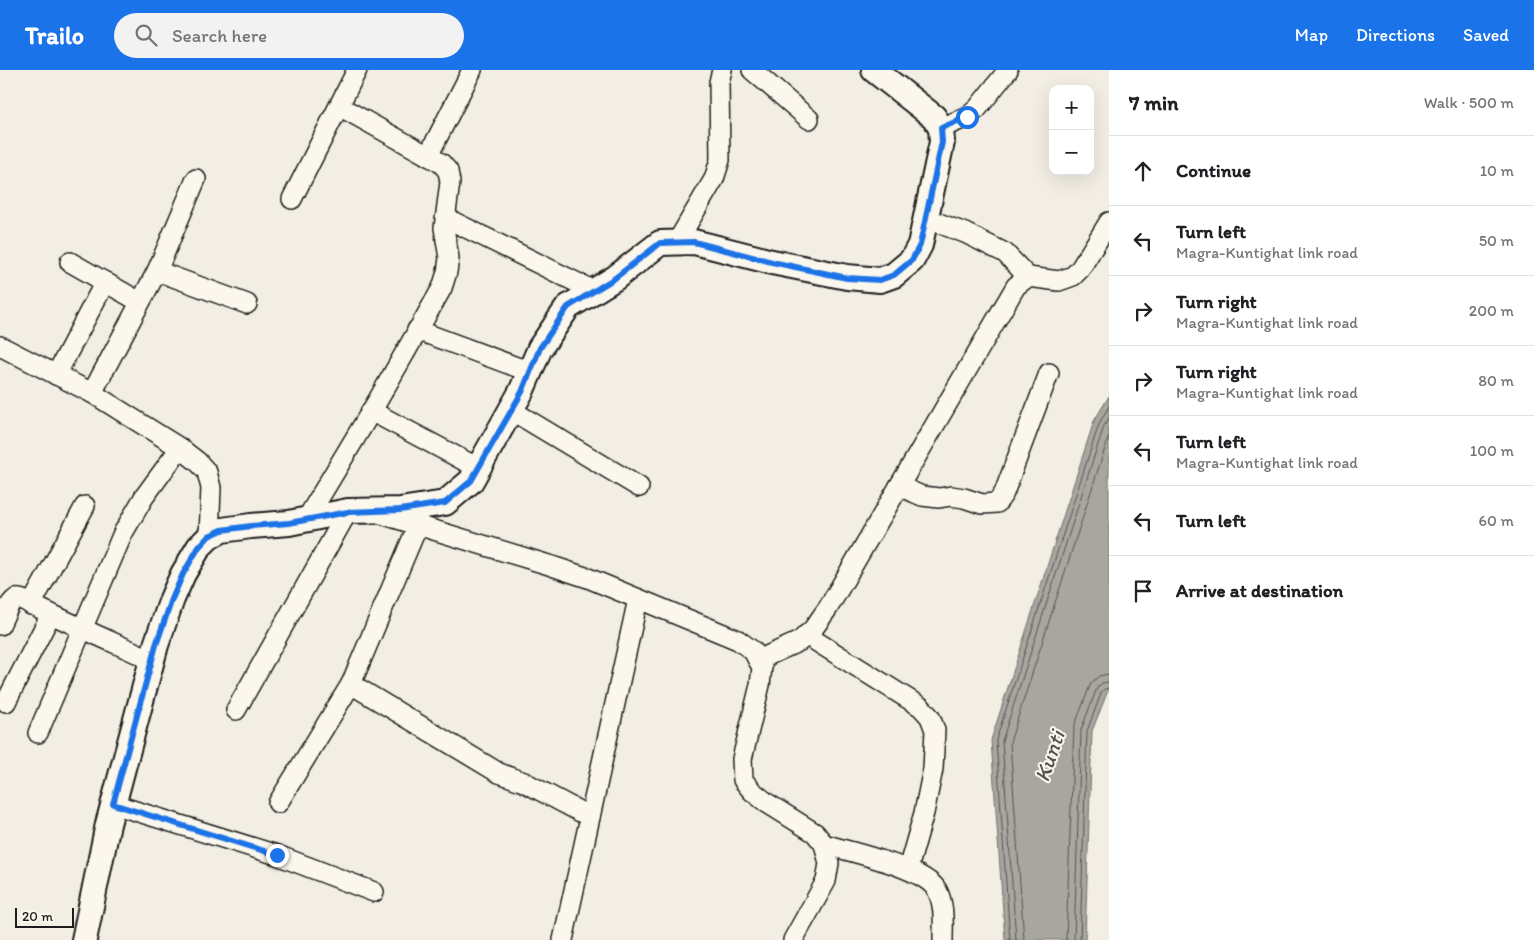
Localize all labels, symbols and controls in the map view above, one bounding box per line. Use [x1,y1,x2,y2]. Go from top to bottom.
search box [114,13,464,58]
text: Trailo [25,21,84,50]
icon: search [132,21,160,49]
text: Search here [172,24,267,47]
text: Map [1295,24,1328,46]
text: Directions [1356,24,1435,46]
text: Saved [1463,24,1509,46]
map controls [1049,85,1094,175]
button: + [1049,85,1094,130]
text: 7 min [1129,90,1178,115]
text: Walk · 500 m [1424,93,1514,112]
route start [956,106,979,129]
button: − [1049,130,1094,175]
icon: ahead [1129,157,1157,185]
text: Continue [1176,159,1251,182]
text: 10 m [1480,161,1514,180]
text: Turn left [1176,220,1246,243]
icon: left [1129,227,1157,255]
text: 50 m [1479,231,1514,250]
text: Magra-Kuntighat link road [1176,243,1358,262]
text: Turn right [1176,290,1257,313]
icon: right [1129,297,1157,325]
text: 200 m [1469,301,1514,320]
text: Magra-Kuntighat link road [1176,313,1358,332]
text: Turn right [1176,360,1257,383]
icon: right [1129,367,1157,395]
text: 80 m [1478,371,1514,390]
text: Magra-Kuntighat link road [1176,383,1358,402]
text: Turn left [1176,430,1246,453]
icon: left [1129,437,1157,465]
text: 100 m [1470,441,1514,460]
text: Magra-Kuntighat link road [1176,453,1358,472]
icon: left [1129,507,1157,535]
text: Turn left [1176,509,1246,532]
text: 60 m [1479,511,1514,530]
icon: arrive [1129,577,1157,605]
text: Arrive at destination [1176,579,1343,602]
water label: Kunti [1028,725,1072,785]
route end [266,844,289,867]
scale bar [15,905,74,928]
text: 20 m [22,908,53,925]

